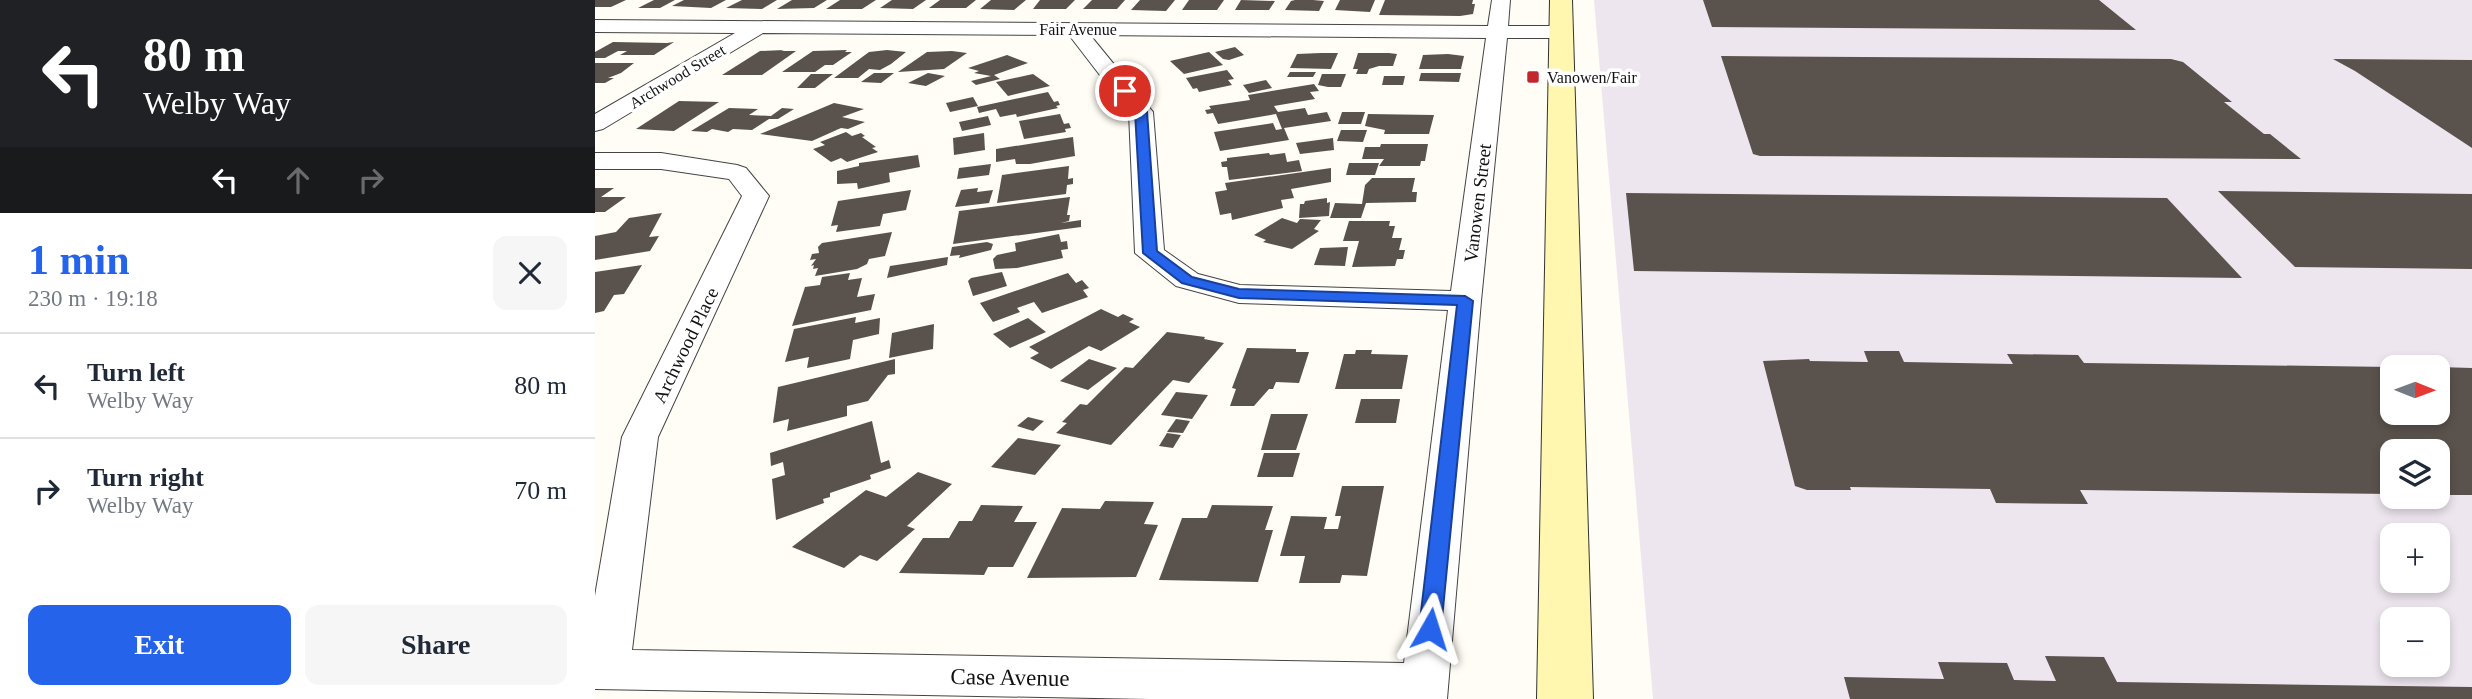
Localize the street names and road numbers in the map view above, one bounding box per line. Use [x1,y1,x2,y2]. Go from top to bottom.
street label: Fair Avenue [1039,21,1117,38]
street label: Archwood Street [626,41,729,112]
street label: Vanowen Street [1460,142,1495,264]
street label: Archwood Place [648,284,723,406]
street label: Case Avenue [950,664,1070,691]

